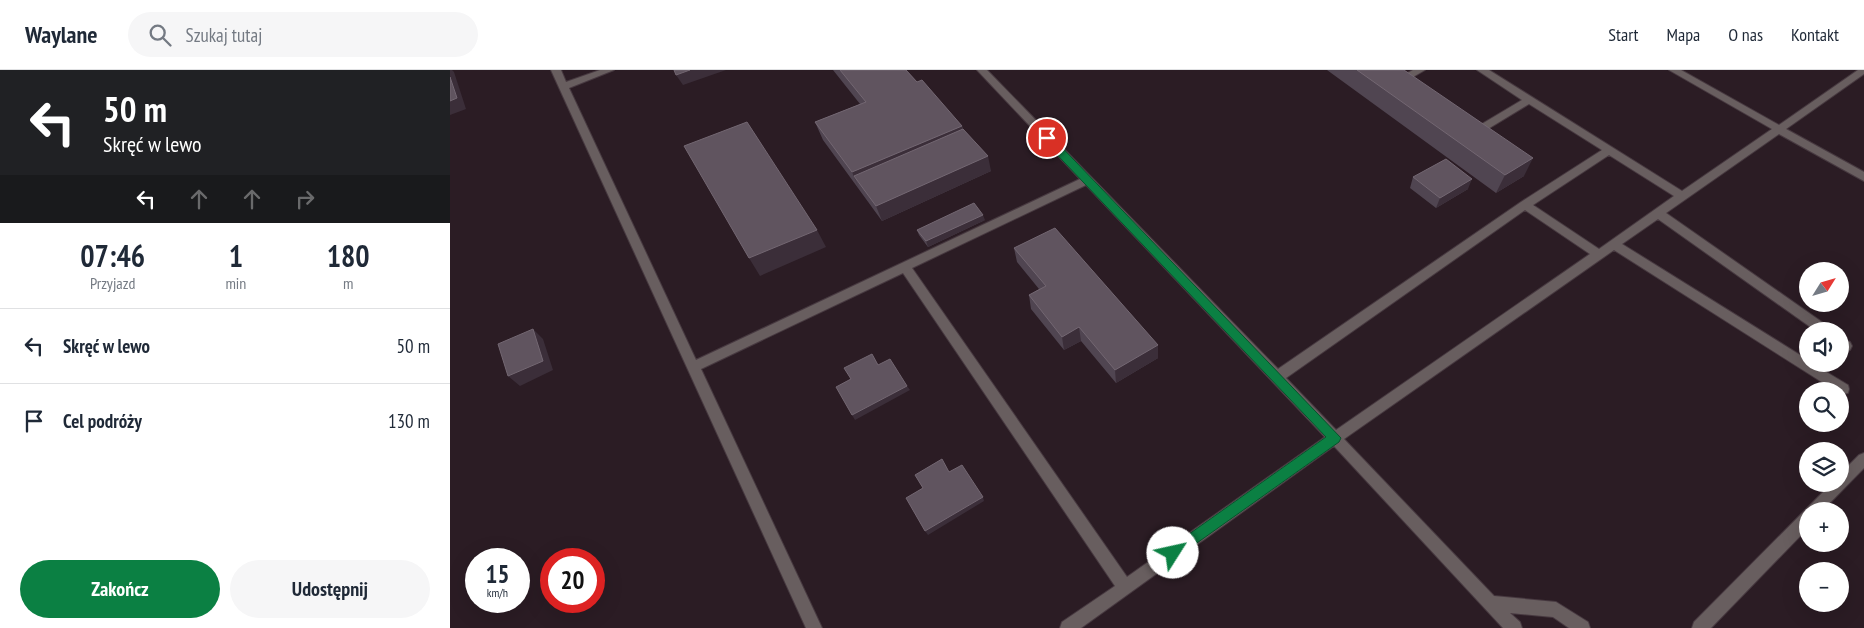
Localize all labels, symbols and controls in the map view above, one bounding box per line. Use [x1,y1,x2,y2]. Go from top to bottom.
search box [128,12,478,57]
text: Waylane [25,19,98,50]
icon: search [146,21,174,49]
text: Szukaj tutaj [186,23,262,47]
text: Start [1608,23,1638,46]
text: Mapa [1666,23,1700,46]
text: O nas [1728,23,1763,46]
text: Kontakt [1791,23,1839,46]
text: 50 m [103,86,167,132]
icon: left [20,90,85,155]
pin [1026,117,1068,159]
icon: arrive [1033,124,1061,152]
text: Skręć w lewo [103,130,201,158]
icon: left [132,185,160,213]
icon: ahead [185,185,213,213]
icon: ahead [238,185,266,213]
icon: right [291,185,319,213]
text: 07:46 [80,236,145,275]
text: 1 [229,236,243,275]
text: 180 [327,236,370,275]
north arrow [1799,262,1849,312]
map controls [1799,262,1849,612]
text: Przyjazd [90,273,135,293]
text: min [225,273,246,293]
text: m [343,273,353,293]
button: sound [1799,322,1849,372]
icon: left [20,332,48,360]
text: Skręć w lewo [63,334,150,358]
text: 50 m [397,334,430,358]
button: search [1799,382,1849,432]
icon: arrive [20,407,48,435]
text: Cel podróży [63,409,142,433]
text: 130 m [388,409,430,433]
button: layers [1799,442,1849,492]
button: + [1799,502,1849,552]
position arrow [1146,526,1198,578]
speed limit sign: 20 [540,548,605,613]
text: 15 [486,558,509,590]
button: Zakończ [20,560,220,618]
button: Udostępnij [230,560,430,618]
button: − [1799,562,1849,612]
text: km/h [487,585,508,600]

